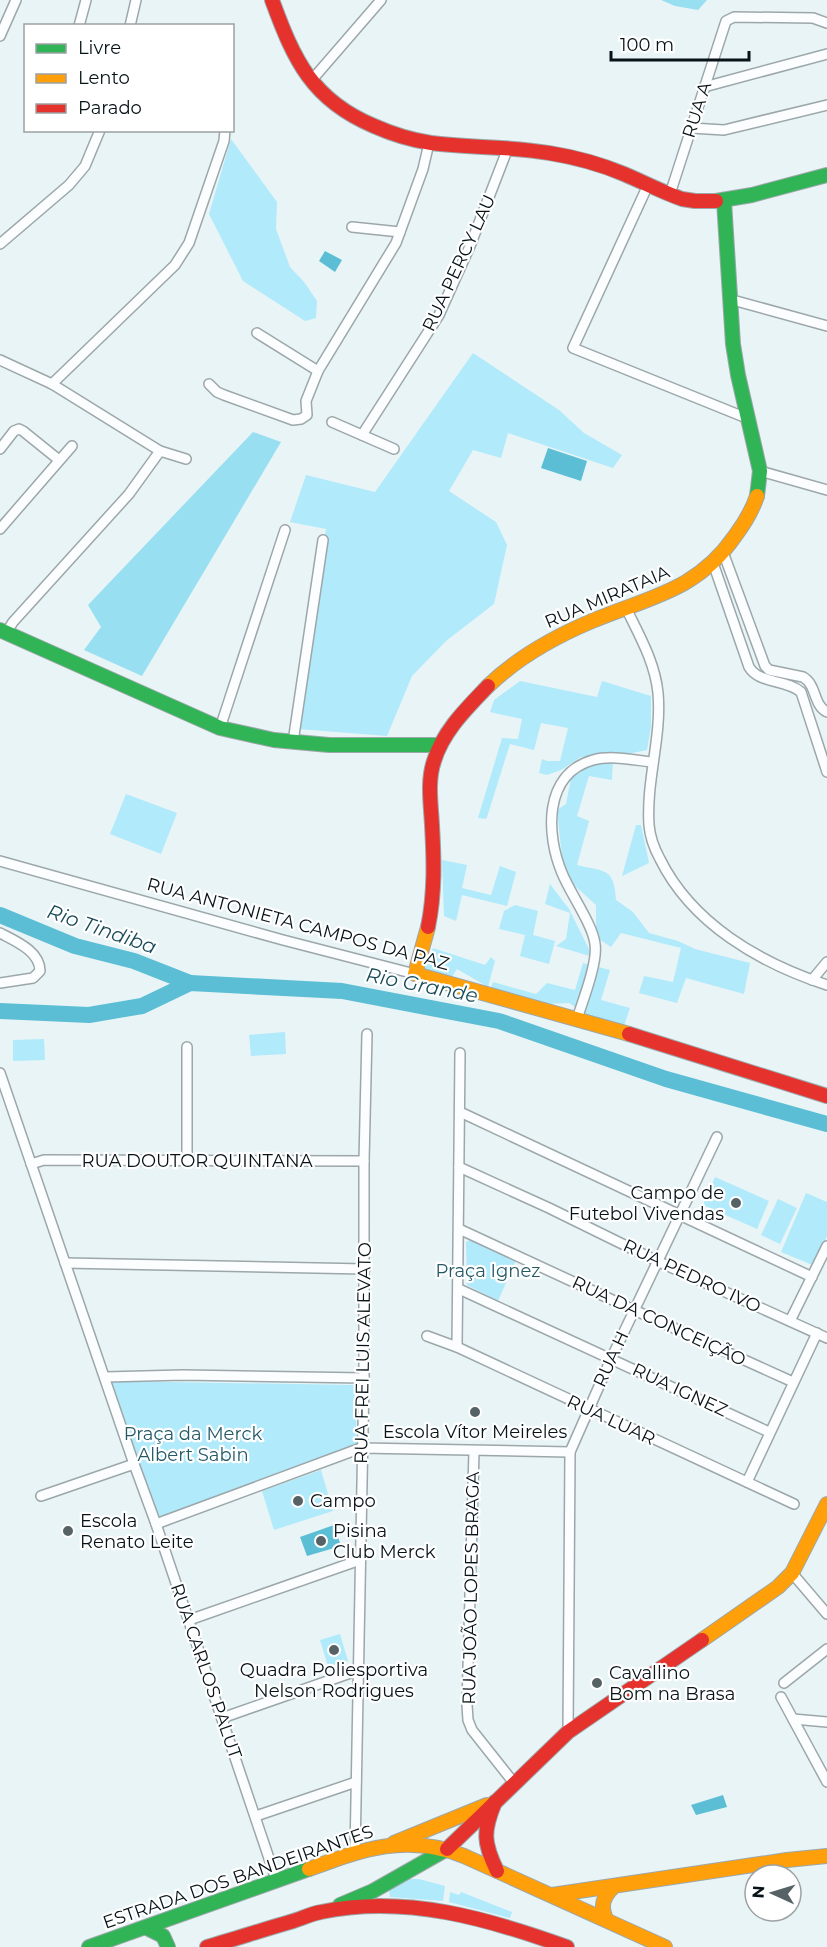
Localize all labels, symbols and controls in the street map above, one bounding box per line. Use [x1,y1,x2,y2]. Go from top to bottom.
legend [24,24,234,132]
scale bar [611,24,749,62]
text: 100 m [620,34,674,56]
text: Livre [78,37,121,59]
text: Lento [78,67,130,89]
street label: RUA A [678,79,716,141]
text: Parado [78,97,142,119]
street label: RUA PERCY LAU [418,191,500,335]
street label: RUA MIRATAIA [541,561,673,633]
street label: RUA ANTONIETA CAMPOS DA PAZ [144,873,452,975]
water label: Rio Tindiba [44,899,160,959]
water label: Rio Grande [364,962,480,1008]
street label: RUA DOUTOR QUINTANA [81,1150,313,1172]
place label: Campo de Futebol Vivendas [569,1182,724,1225]
marker: Campo de Futebol Vivendas [729,1196,743,1210]
street label: RUA PEDRO IVO [620,1234,764,1318]
street label: RUA FREI LUIS ALEVATO [350,1242,376,1464]
park label: Praça Ignez [435,1260,541,1282]
street label: RUA DA CONCEIÇÃO [569,1271,749,1371]
street label: RUA H [589,1327,633,1391]
street label: RUA IGNEZ [629,1358,731,1422]
street label: RUA LUAR [563,1390,659,1450]
marker: Escola Vítor Meireles [468,1405,482,1419]
place label: Escola Vítor Meireles [383,1421,567,1443]
park label: Praça da Merck Albert Sabin [124,1423,262,1466]
street label: RUA JOÃO LOPES BRAGA [458,1471,484,1705]
place label: Campo [310,1490,376,1512]
marker: Campo [291,1494,305,1508]
place label: Escola Renato Leite [80,1510,194,1553]
place label: Pisina Club Merck [333,1520,436,1563]
marker: Escola Renato Leite [61,1524,75,1538]
marker: Pisina Club Merck [314,1534,328,1548]
street label: RUA CARLOS PALUT [166,1580,247,1762]
marker: Quadra Poliesportiva Nelson Rodrigues [327,1643,341,1657]
place label: Quadra Poliesportiva Nelson Rodrigues [240,1659,428,1702]
place label: Cavallino Bom na Brasa [609,1662,735,1705]
marker: Cavallino Bom na Brasa [590,1676,604,1690]
street label: ESTRADA DOS BANDEIRANTES [100,1820,376,1934]
north arrow [743,1863,803,1923]
text: N [749,1885,768,1899]

